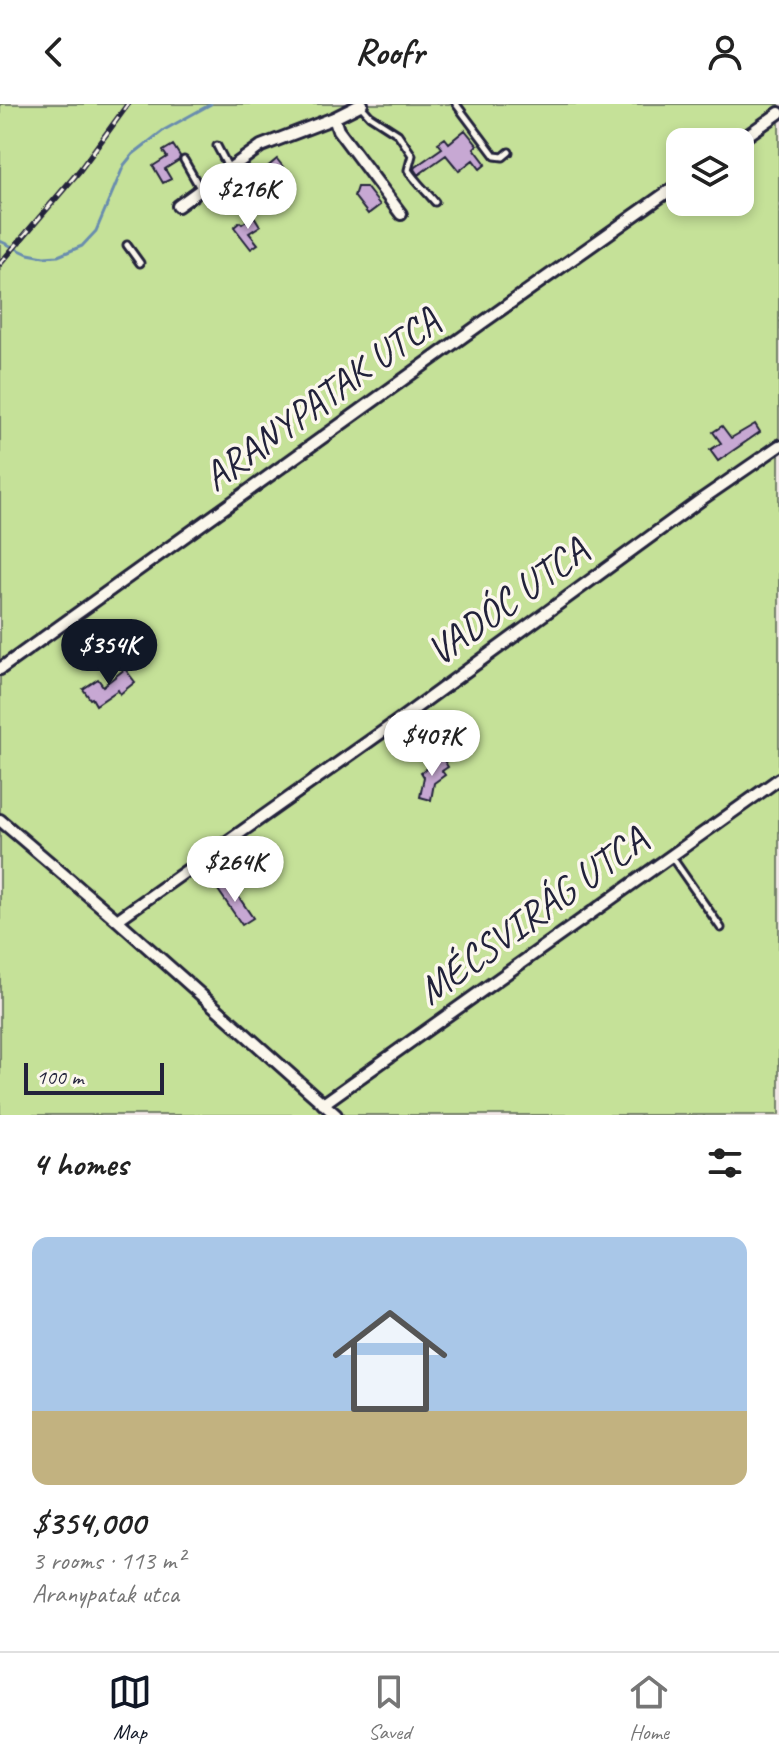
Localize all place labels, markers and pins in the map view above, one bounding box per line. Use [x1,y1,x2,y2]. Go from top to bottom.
pin: $216K [192,163,304,231]
pin: $354K [53,619,165,687]
pin: $407K [376,710,488,778]
pin: $264K [179,836,291,904]

